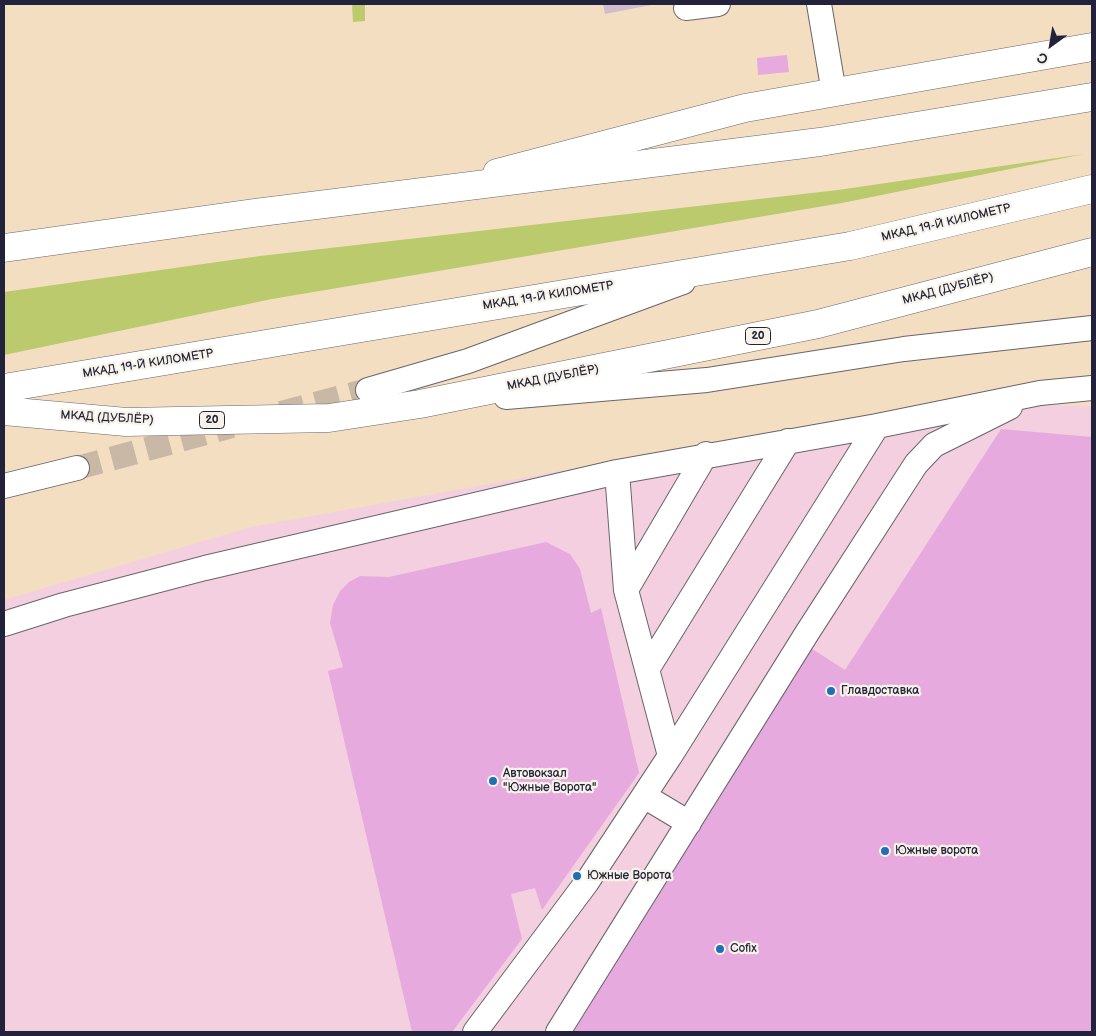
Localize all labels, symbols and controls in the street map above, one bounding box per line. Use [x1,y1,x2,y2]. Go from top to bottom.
north arrow [1026,20,1076,70]
text: С [1034,48,1051,68]
street label: МКАД, 19-Й КИЛОМЕТР [880,201,1012,245]
street label: МКАД (ДУБЛЁР) [901,270,995,308]
street label: МКАД, 19-Й КИЛОМЕТР [482,279,614,313]
road number: 20 [746,328,770,344]
street label: МКАД, 19-Й КИЛОМЕТР [82,347,214,381]
street label: МКАД (ДУБЛЁР) [506,362,600,394]
street label: МКАД (ДУБЛЁР) [60,408,154,428]
road number: 20 [200,412,224,428]
place label: Главдоставка [841,684,919,698]
marker: Главдоставка [825,685,837,697]
place label: Автовокзал "Южные Ворота" [503,767,597,795]
marker: Автовокзал "Южные Ворота" [487,775,499,787]
place label: Южные ворота [895,844,978,858]
marker: Южные ворота [879,845,891,857]
place label: Южные Ворота [587,869,672,883]
marker: Южные Ворота [571,870,583,882]
place label: Cofix [730,942,757,956]
marker: Cofix [714,943,726,955]

